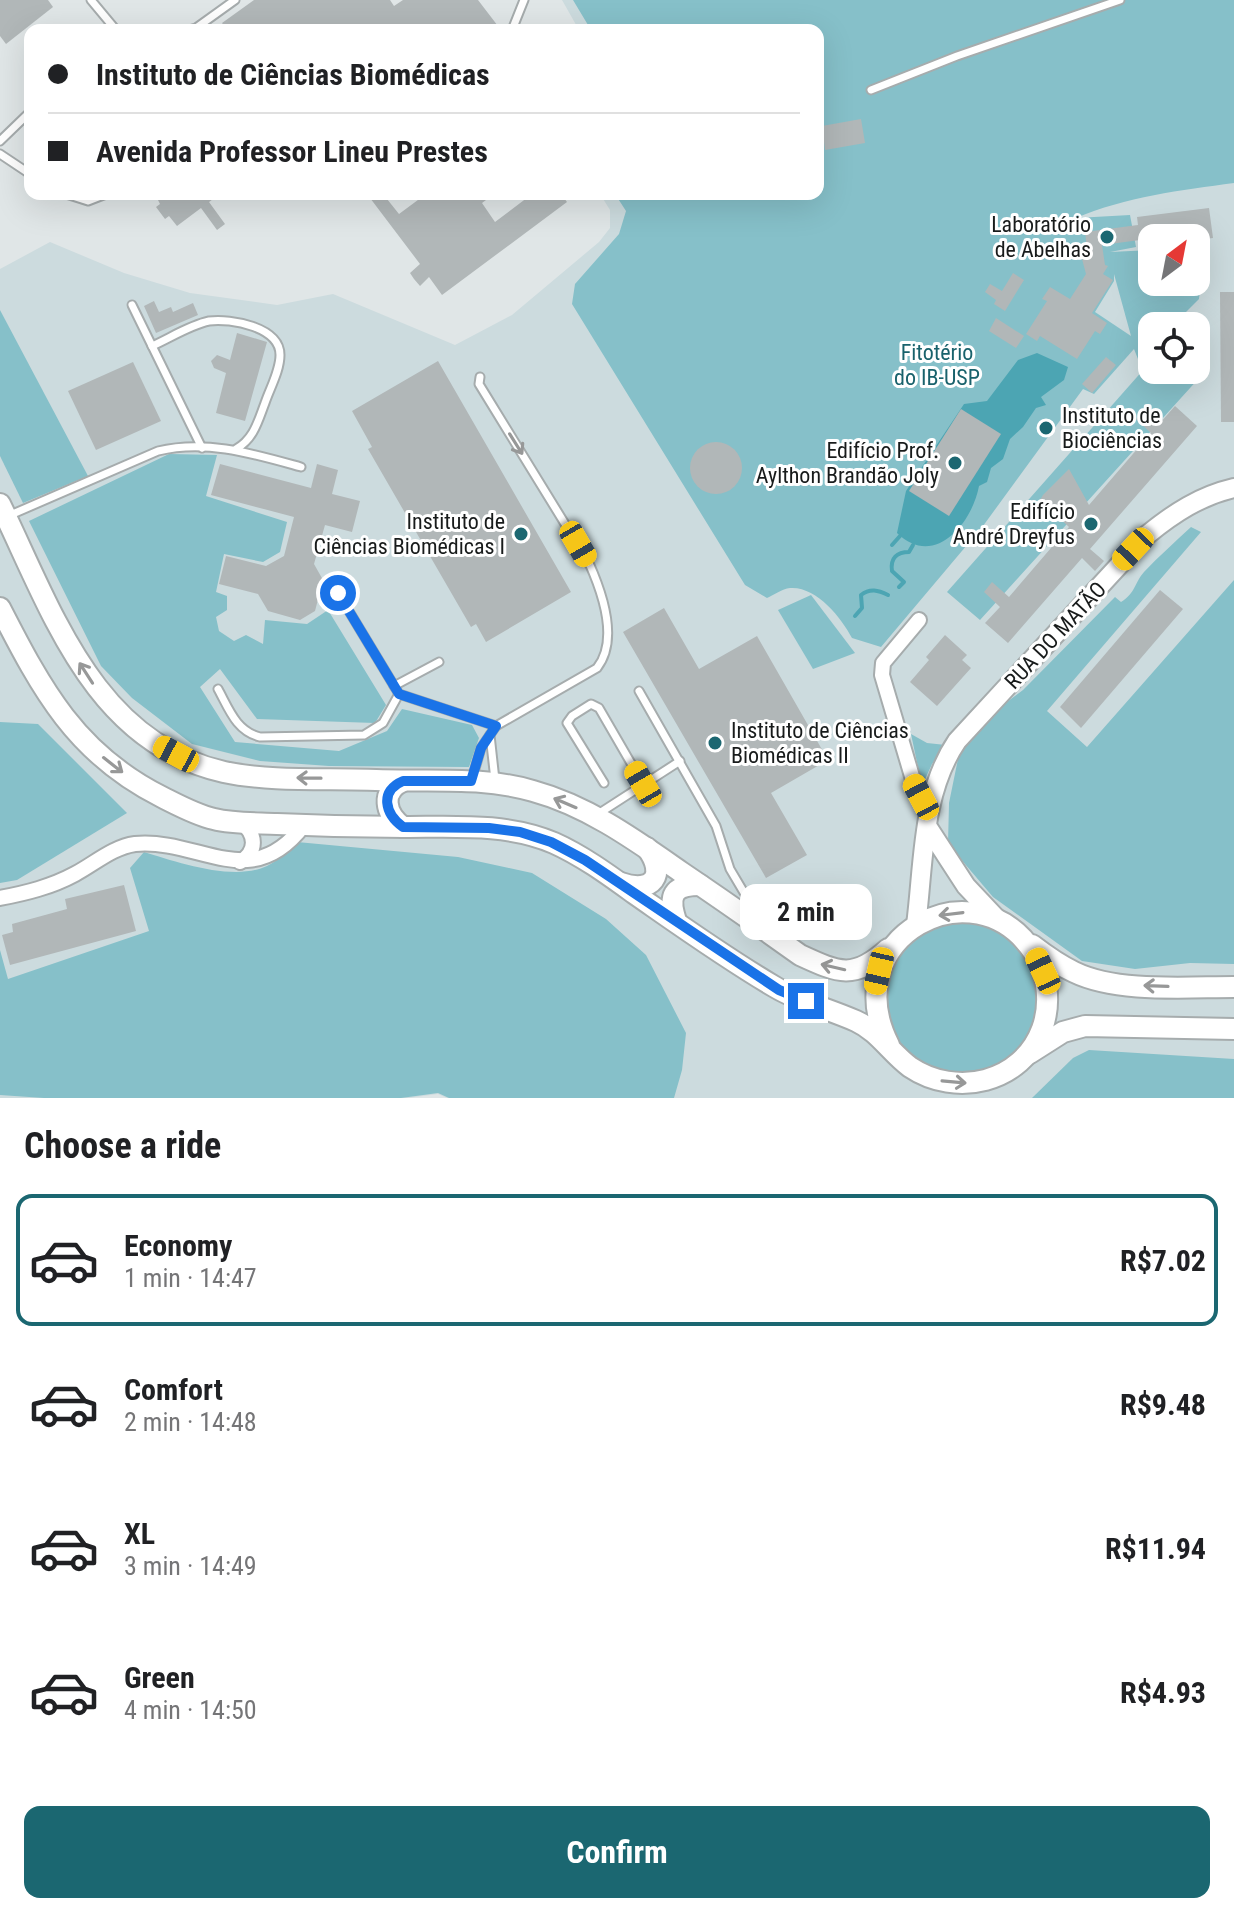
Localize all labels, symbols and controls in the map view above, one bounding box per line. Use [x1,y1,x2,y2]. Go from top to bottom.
text: Instituto de Ciências Biomédicas [96,57,490,92]
text: Avenida Professor Lineu Prestes [96,134,488,169]
place label: Laboratório de Abelhas [991,212,1091,262]
north arrow [1138,224,1210,296]
map controls [1138,224,1210,384]
marker: Laboratório de Abelhas [1098,228,1116,246]
button: locate [1138,312,1210,384]
park label: Fitotério do IB-USP [894,340,980,390]
place label: Instituto de Biociências [1062,403,1162,453]
marker: Instituto de Biociências [1037,419,1055,437]
one-way arrow [509,432,525,455]
place label: Edifício Prof. Aylthon Brandão Joly [756,438,939,488]
marker: Edifício Prof. Aylthon Brandão Joly [946,454,964,472]
place label: Edifício André Dreyfus [953,499,1075,549]
place label: Instituto de Ciências Biomédicas I [313,509,505,559]
marker: Edifício André Dreyfus [1082,515,1100,533]
car [556,517,600,571]
car [1108,523,1158,575]
marker: Instituto de Ciências Biomédicas I [512,525,530,543]
route start [320,575,356,611]
street label: RUA DO MATÃO [1000,577,1111,694]
one-way arrow [77,662,94,684]
place label: Instituto de Ciências Biomédicas II [731,718,909,768]
car [149,732,203,776]
marker: Instituto de Ciências Biomédicas II [706,734,724,752]
one-way arrow [102,756,123,773]
car [621,757,665,811]
one-way arrow [296,770,323,786]
car [899,770,943,824]
one-way arrow [554,794,578,809]
callout: 2 min [740,885,872,941]
text: 2 min [777,897,835,927]
one-way arrow [939,907,965,922]
car [1022,944,1064,998]
car [862,945,896,997]
one-way arrow [821,959,847,974]
one-way arrow [1143,978,1170,993]
route end [788,983,824,1019]
one-way arrow [940,1075,967,1090]
text: Choose a ride [24,1125,221,1167]
icon: car [28,1224,100,1296]
text: Economy [124,1228,232,1263]
text: R$7.02 [1120,1243,1206,1278]
text: 1 min · 14:47 [124,1263,257,1293]
icon: car [28,1368,100,1440]
text: Comfort [124,1372,223,1407]
text: R$9.48 [1120,1387,1206,1422]
text: 2 min · 14:48 [124,1407,257,1437]
icon: car [28,1512,100,1584]
text: XL [124,1516,155,1551]
text: R$11.94 [1105,1531,1206,1566]
text: 3 min · 14:49 [124,1551,257,1581]
icon: car [28,1656,100,1728]
text: Green [124,1660,195,1695]
text: R$4.93 [1120,1675,1206,1710]
text: 4 min · 14:50 [124,1695,257,1725]
button: Confirm [24,1806,1210,1898]

